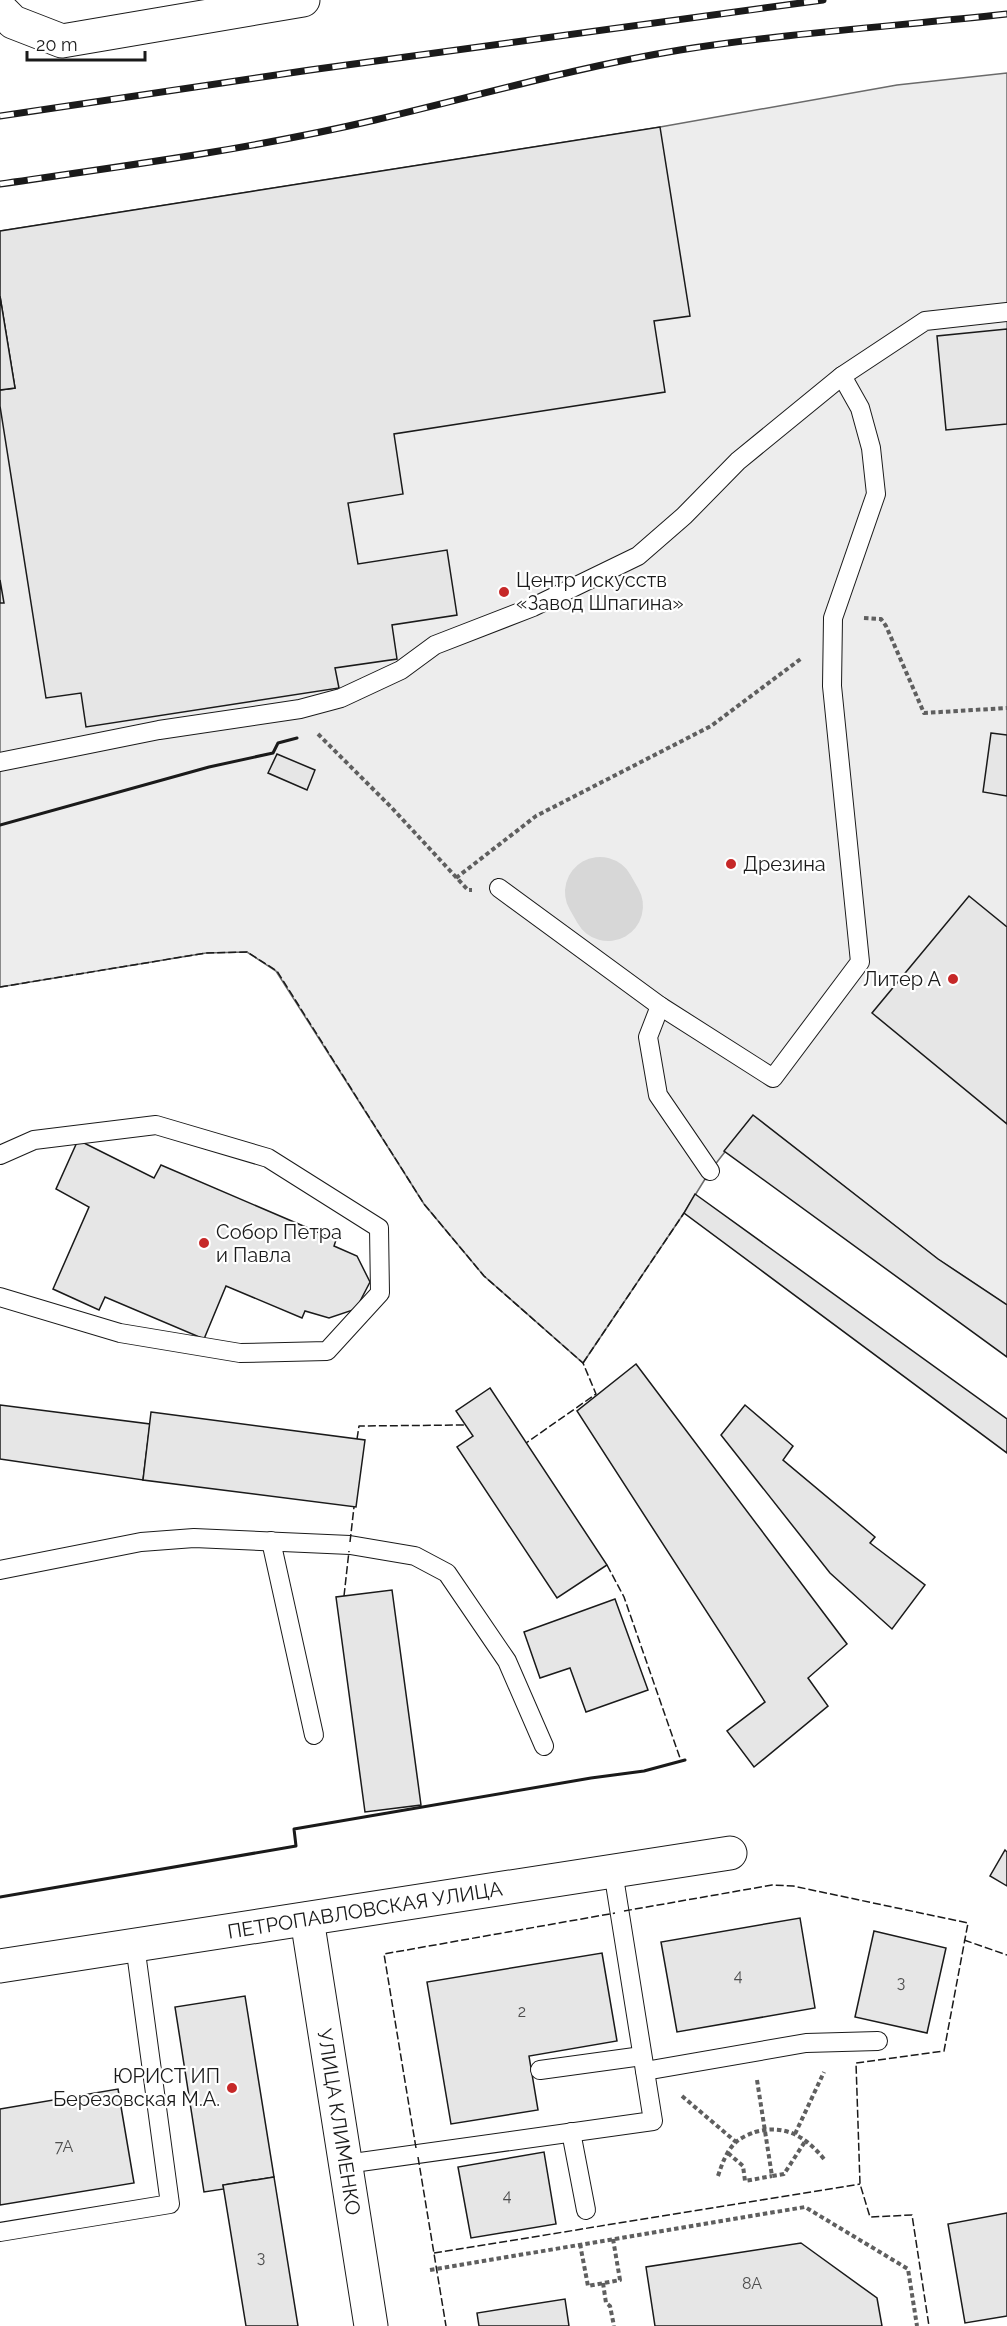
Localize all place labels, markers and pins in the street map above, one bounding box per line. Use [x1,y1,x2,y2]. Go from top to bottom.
place label: Центр искусств «Завод Шпагина» [516,568,684,615]
marker: Центр искусств «Завод Шпагина» [497,585,511,599]
place label: Дрезина [743,852,826,876]
marker: Дрезина [724,857,738,871]
place label: Литер А [863,967,941,991]
marker: Литер А [946,972,960,986]
place label: Собор Петра и Павла [216,1220,342,1267]
marker: Собор Петра и Павла [197,1236,211,1250]
place label: ЮРИСТ ИП Березовская М.А. [53,2064,220,2111]
marker: ЮРИСТ ИП Березовская М.А. [225,2081,239,2095]

